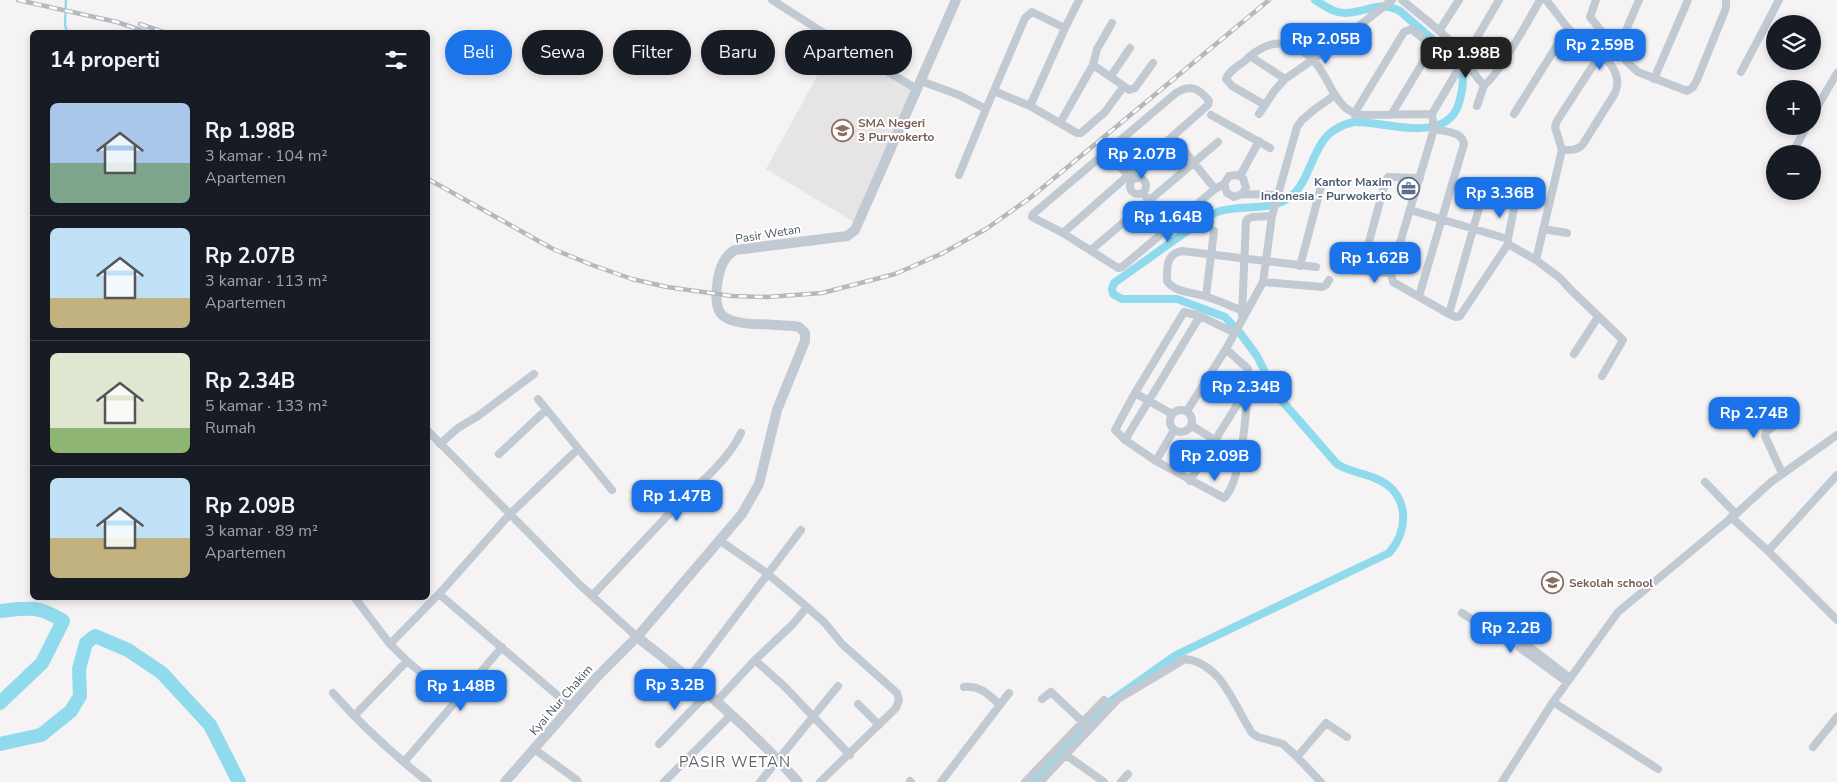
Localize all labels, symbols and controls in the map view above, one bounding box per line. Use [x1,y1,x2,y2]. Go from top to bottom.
map controls [1766,15,1821,200]
button: layers [1766,15,1821,70]
pin: Rp 2.05B [1274,22,1378,65]
text: Rp 2.05B [1292,28,1360,50]
pin: Rp 2.59B [1548,28,1652,71]
chip: Beli [445,30,512,75]
chip: Sewa [522,30,603,75]
chip: Filter [613,30,691,75]
chip: Baru [701,30,775,75]
chip: Apartemen [785,30,912,75]
text: Rp 2.59B [1566,34,1634,56]
pin: Rp 1.98B [1414,36,1518,79]
text: Rp 1.98B [1432,42,1500,64]
text: 14 properti [50,46,160,74]
icon: filters [382,46,410,74]
button: + [1766,80,1821,135]
place label: SMA Negeri 3 Purwokerto [858,115,935,145]
text: Rp 1.98B [205,117,295,145]
school or university icon: SMA Negeri 3 Purwokerto [830,118,854,142]
icon: home [90,123,150,183]
pin: Rp 2.07B [1090,138,1194,180]
text: Rp 2.07B [1108,143,1176,165]
text: 3 kamar · 104 m² [205,145,328,167]
button: − [1766,145,1821,200]
text: Apartemen [205,167,286,189]
place label: Kantor Maxim Indonesia - Purwokerto [1261,174,1392,204]
pin: Rp 3.36B [1448,176,1552,219]
office icon: Kantor Maxim Indonesia - Purwokerto [1396,177,1420,201]
text: Rp 3.36B [1466,182,1534,204]
pin: Rp 1.64B [1116,200,1220,243]
text: Rp 1.64B [1134,206,1202,228]
street label: Pasir Wetan [734,221,802,247]
text: Rp 2.07B [205,242,295,270]
pin: Rp 1.62B [1323,242,1427,284]
text: Rp 1.62B [1341,247,1409,269]
icon: home [90,248,150,308]
text: 3 kamar · 113 m² [205,270,328,292]
text: Apartemen [205,292,286,314]
text: Rp 2.34B [205,367,295,395]
pin: Rp 2.34B [1194,370,1298,413]
icon: home [90,373,150,433]
text: Rp 2.34B [1212,376,1280,398]
text: 5 kamar · 133 m² [205,395,328,417]
pin: Rp 2.74B [1702,396,1806,439]
text: Rp 2.74B [1720,402,1788,424]
text: Rumah [205,417,256,439]
pin: Rp 2.09B [1163,440,1267,482]
text: Rp 2.09B [1181,445,1249,467]
pin: Rp 1.47B [625,480,729,522]
text: Rp 1.47B [643,485,711,507]
text: Rp 2.09B [205,492,295,520]
icon: home [90,498,150,558]
text: 3 kamar · 89 m² [205,520,318,542]
text: Apartemen [205,542,286,564]
school or university icon: Sekolah school [1541,571,1565,595]
place label: Sekolah school [1569,575,1653,591]
pin: Rp 2.2B [1465,612,1557,654]
text: Rp 2.2B [1481,617,1541,639]
street label: Kyai Nur Chakim [526,661,596,739]
pin: Rp 3.2B [629,668,721,711]
pin: Rp 1.48B [409,670,513,712]
text: Rp 3.2B [645,674,705,696]
text: Rp 1.48B [427,675,495,697]
district label: PASIR WETAN [679,752,791,772]

